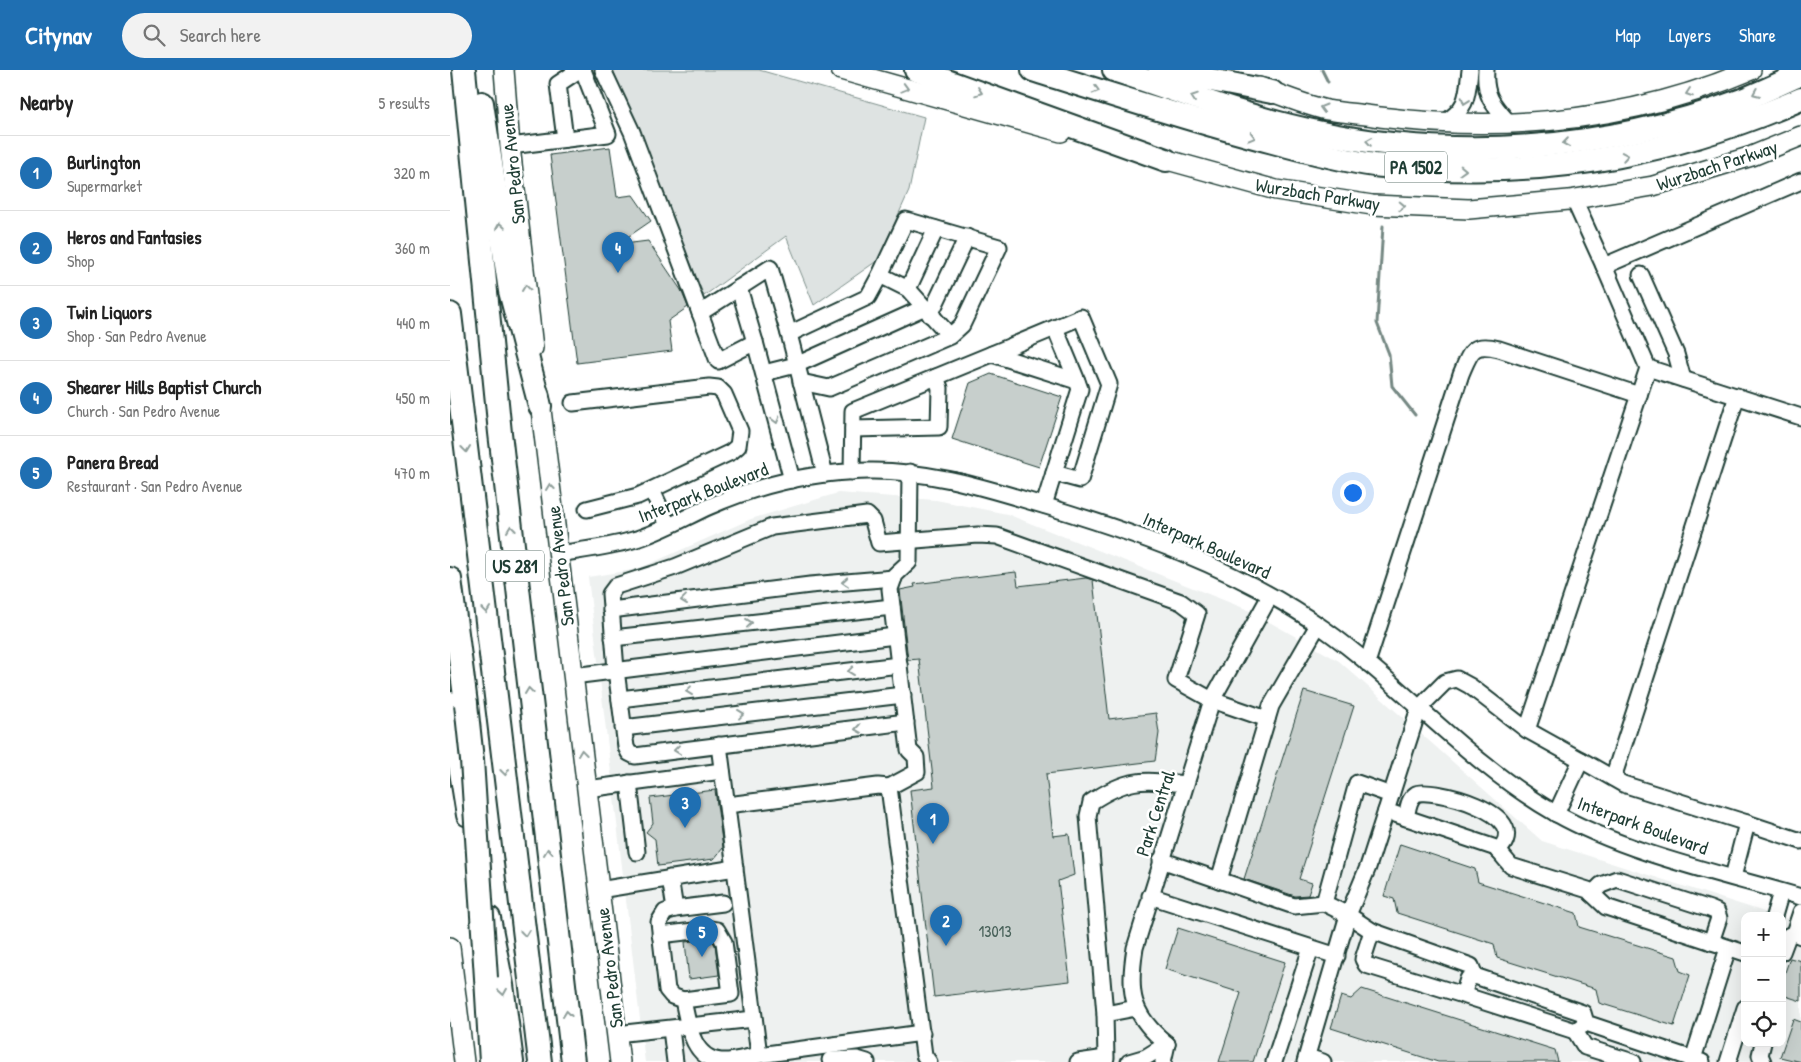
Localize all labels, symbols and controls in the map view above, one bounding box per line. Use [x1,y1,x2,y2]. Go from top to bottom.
search box [122,13,472,58]
text: Citynav [25,19,92,51]
icon: search [140,21,168,49]
text: Search here [180,22,261,48]
text: Map [1615,23,1641,48]
text: Layers [1669,23,1711,48]
text: Share [1739,23,1776,48]
one-way arrow [900,83,908,93]
one-way arrow [1091,84,1100,94]
one-way arrow [974,86,982,96]
one-way arrow [1685,87,1694,97]
one-way arrow [1752,87,1761,98]
text: Nearby [20,88,73,117]
text: 5 results [379,92,430,114]
one-way arrow [1191,93,1199,103]
one-way arrow [1460,96,1470,105]
street label: San Pedro Avenue [493,102,531,225]
one-way arrow [1318,103,1327,114]
one-way arrow [1247,131,1255,141]
street label: Wurzbach Parkway [1653,133,1781,197]
one-way arrow [1364,136,1373,146]
one-way arrow [1561,137,1569,148]
text: Burlington [67,149,141,175]
road number: PA 1502 [1385,151,1447,182]
one-way arrow [1620,151,1629,161]
text: 1 [33,162,39,184]
text: 320 m [394,162,430,184]
one-way arrow [1460,165,1467,175]
street label: Wurzbach Parkway [1254,171,1382,217]
text: Supermarket [67,175,142,197]
one-way arrow [1398,201,1406,212]
one-way arrow [495,221,505,230]
text: Heros and Fantasies [67,224,202,250]
pin: 4 [602,232,634,273]
text: 2 [32,237,40,259]
text: 360 m [395,237,430,259]
text: Shop [67,250,94,272]
one-way arrow [521,283,532,291]
text: Twin Liquors [67,299,152,325]
text: 3 [32,312,40,334]
text: 440 m [396,312,430,334]
text: Shop · San Pedro Avenue [67,325,207,347]
text: Shearer Hills Baptist Church [67,374,261,400]
text: 4 [33,387,39,409]
text: 450 m [396,387,430,409]
text: Church · San Pedro Avenue [67,400,220,422]
one-way arrow [771,415,781,423]
one-way arrow [460,445,471,453]
text: Panera Bread [67,449,158,475]
street label: Interpark Boulevard [634,455,772,529]
text: 5 [33,462,39,484]
text: 470 m [394,462,430,484]
text: Restaurant · San Pedro Avenue [67,475,242,497]
your location [1340,480,1366,506]
one-way arrow [545,483,556,491]
street label: San Pedro Avenue [540,504,580,628]
street label: Interpark Boulevard [1139,505,1275,585]
one-way arrow [506,525,517,533]
road number: US 281 [486,551,544,582]
one-way arrow [841,576,849,587]
one-way arrow [679,594,687,605]
one-way arrow [480,607,491,615]
one-way arrow [745,618,753,629]
one-way arrow [846,665,854,676]
one-way arrow [685,685,693,696]
one-way arrow [524,686,535,694]
one-way arrow [738,709,746,720]
one-way arrow [853,723,862,733]
one-way arrow [673,744,681,755]
one-way arrow [578,749,588,757]
street label: Park Central [1129,766,1181,859]
one-way arrow [499,768,510,776]
pin: 3 [669,787,701,828]
street label: Interpark Boulevard [1574,789,1712,861]
pin: 1 [917,803,949,844]
one-way arrow [543,848,554,856]
pin: 2 [930,905,962,946]
street label: San Pedro Avenue [589,906,629,1030]
map controls [1741,912,1786,1047]
button: + [1741,912,1786,957]
pin: 5 [686,916,718,957]
house number: 13013 [978,920,1012,942]
one-way arrow [519,929,530,937]
button: − [1741,957,1786,1002]
one-way arrow [498,987,508,996]
button: locate [1741,1002,1786,1047]
one-way arrow [562,1009,573,1017]

